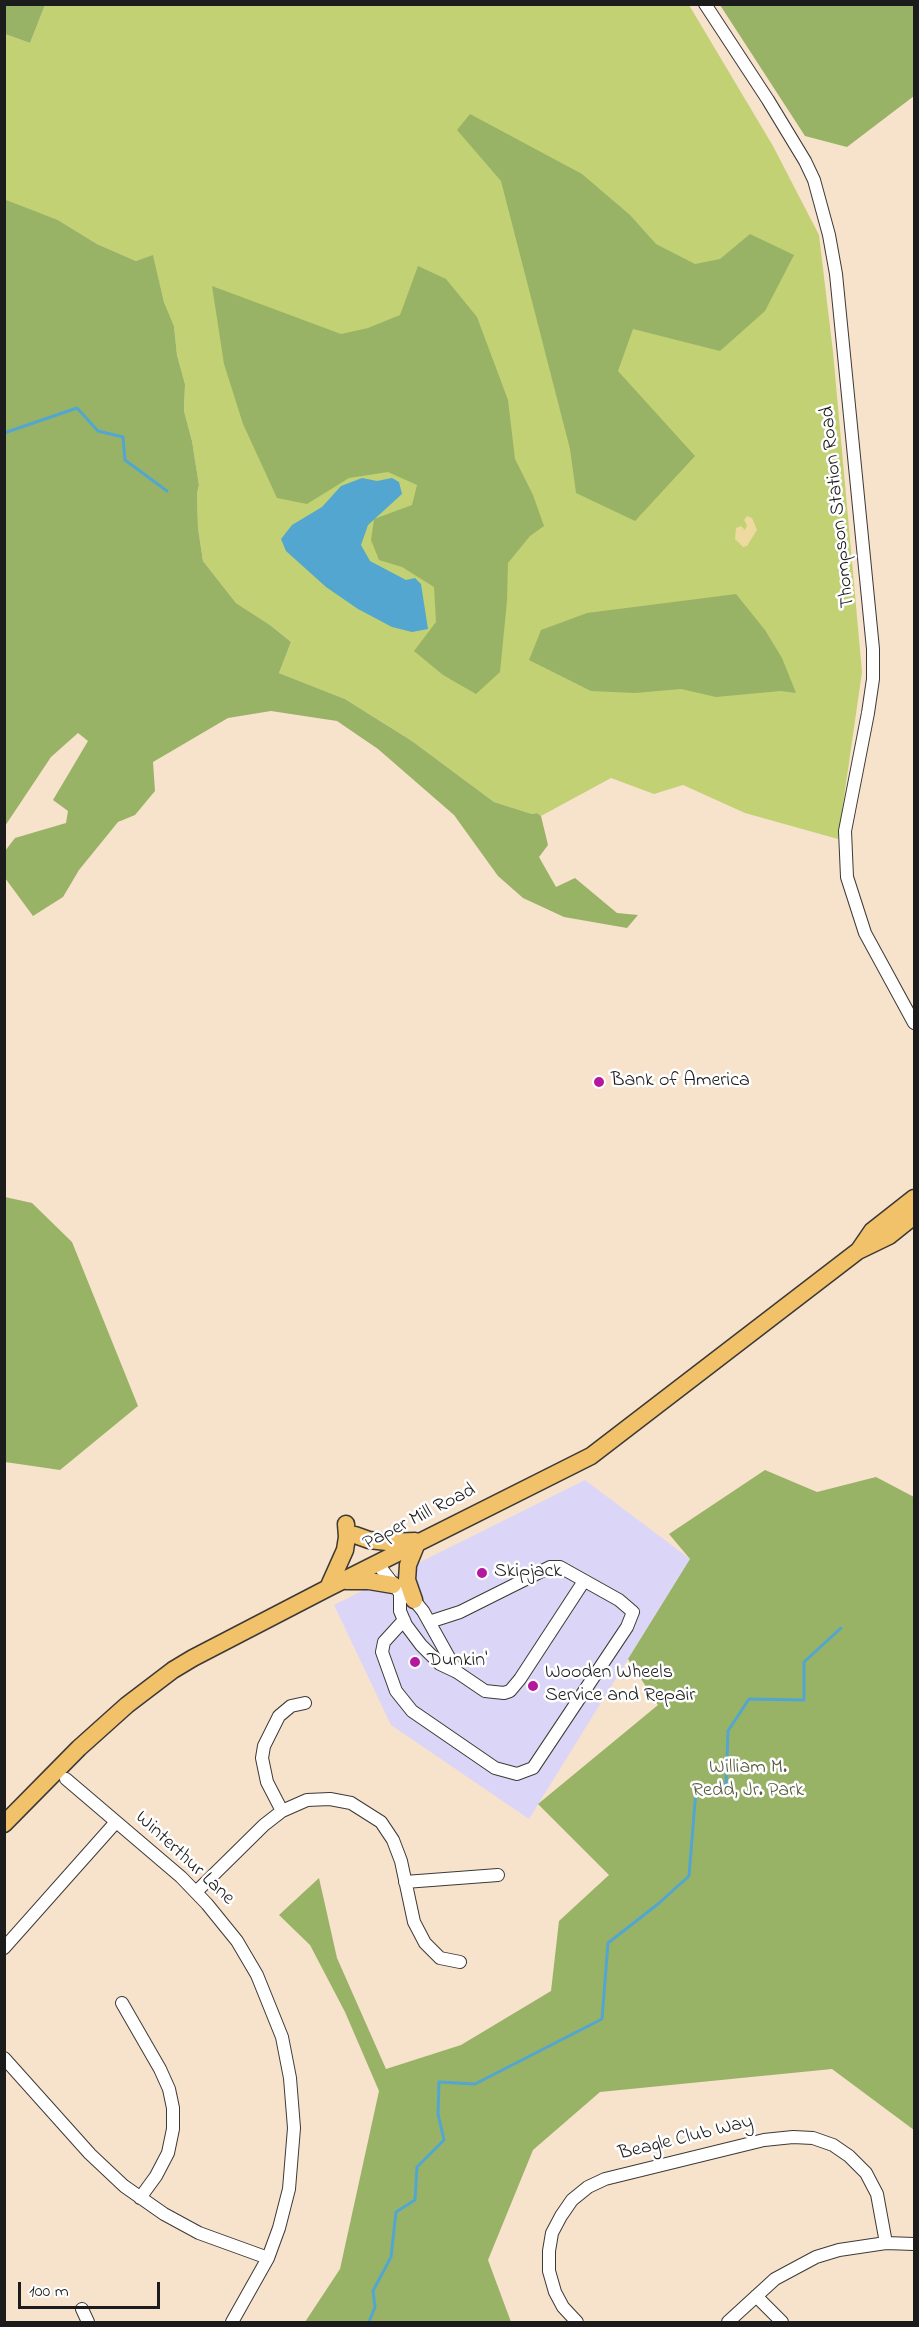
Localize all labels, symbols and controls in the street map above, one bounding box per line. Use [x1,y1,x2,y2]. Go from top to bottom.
street label: Thompson Station Road [816,405,862,609]
place label: Bank of America [611,1070,750,1094]
marker: Bank of America [592,1075,606,1089]
street label: Paper Mill Road [360,1479,480,1557]
place label: Skipjack [494,1561,562,1585]
marker: Skipjack [475,1566,489,1580]
place label: Dunkin' [427,1650,487,1674]
marker: Dunkin' [408,1655,422,1669]
place label: Wooden Wheels Service and Repair [545,1662,696,1709]
marker: Wooden Wheels Service and Repair [526,1679,540,1693]
park label: William M. Redd, Jr. Park [692,1757,804,1804]
street label: Winterthur Lane [129,1807,239,1911]
street label: Beagle Club Way [616,2111,756,2167]
scale bar [21,2270,164,2308]
text: 100 m [29,2279,69,2305]

